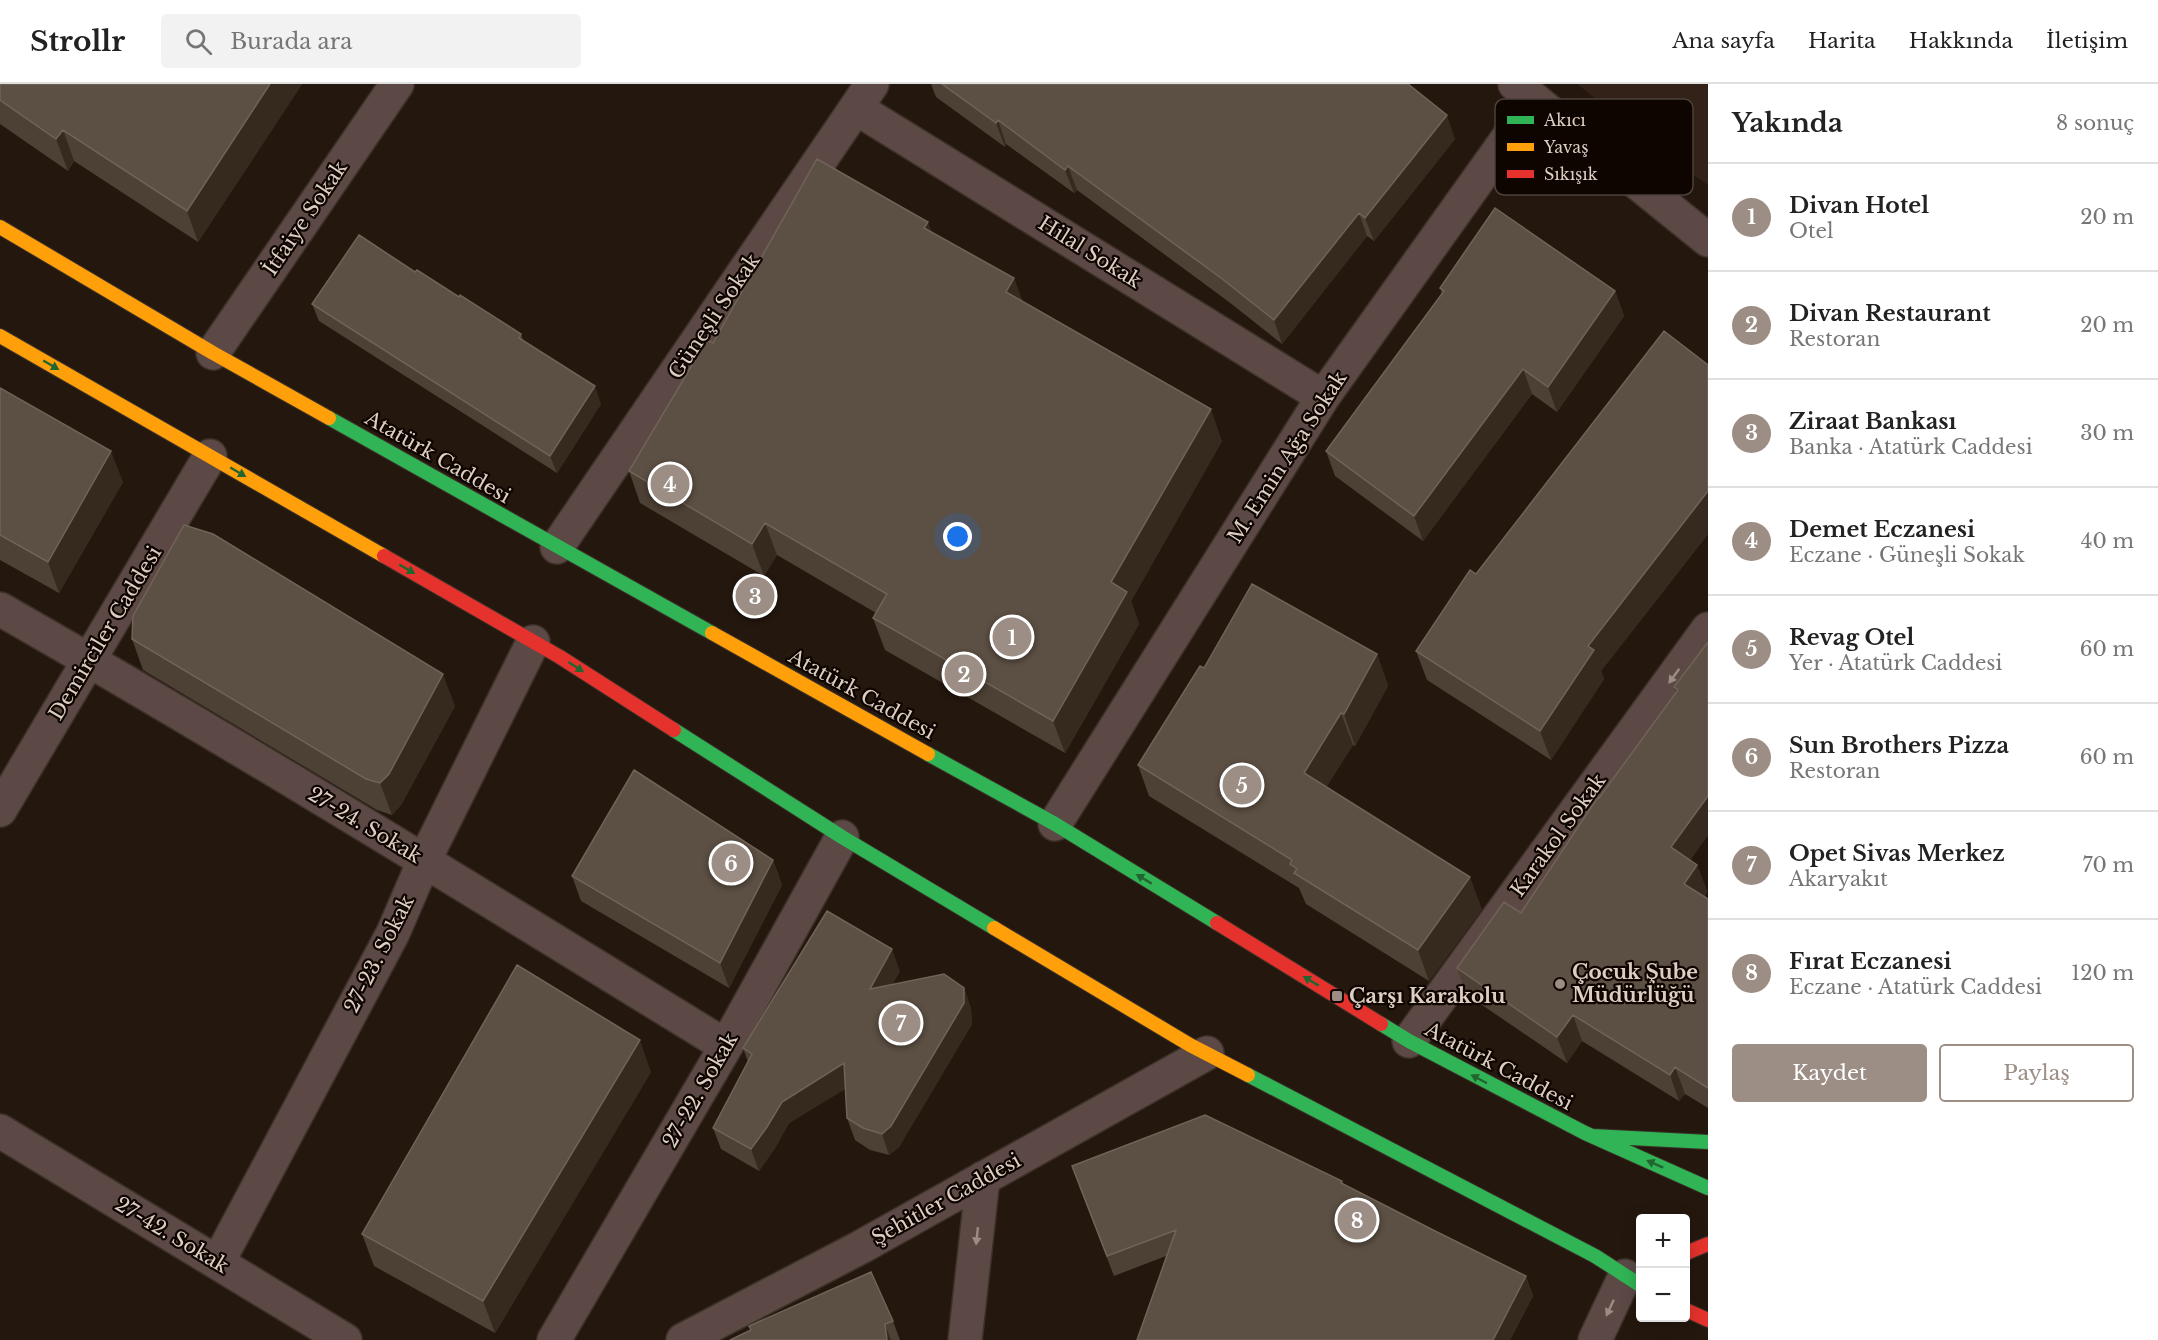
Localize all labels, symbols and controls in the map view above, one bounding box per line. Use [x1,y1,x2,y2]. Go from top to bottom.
search box [161,14,581,68]
text: Strollr [30,24,125,59]
icon: search [182,25,215,58]
text: Burada ara [230,28,352,55]
text: Ana sayfa [1672,28,1775,54]
text: Harita [1808,28,1876,54]
text: Hakkında [1909,28,2013,54]
text: İletişim [2046,28,2128,54]
legend [1495,99,1693,195]
text: Yakında [1732,107,1843,139]
text: Akıcı [1543,110,1586,130]
text: 8 sonuç [2056,111,2134,135]
text: Yavaş [1543,137,1588,157]
street label: İtfaiye Sokak [257,155,352,280]
text: Sıkışık [1544,164,1598,184]
text: Divan Hotel [1789,192,1929,219]
text: 1 [1747,205,1756,229]
text: 20 m [2080,205,2134,229]
street label: Hilal Sokak [1034,211,1146,293]
text: Otel [1789,219,1833,243]
street label: Güneşli Sokak [663,248,765,383]
text: Divan Restaurant [1789,300,1991,327]
text: 2 [1745,313,1758,337]
text: 20 m [2080,313,2134,337]
text: Restoran [1789,327,1880,351]
one-way arrow [43,360,60,370]
street label: M. Emin Ağa Sokak [1222,366,1352,547]
street label: Atatürk Caddesi [360,405,515,508]
text: Ziraat Bankası [1789,408,1957,435]
text: 3 [1745,421,1758,445]
text: 30 m [2080,421,2134,445]
text: Banka · Atatürk Caddesi [1789,435,2032,459]
pin: 4 [650,462,690,506]
one-way arrow [230,467,247,477]
text: Demet Eczanesi [1789,516,1975,543]
your location [943,522,972,551]
text: 4 [1745,529,1758,553]
text: 40 m [2081,529,2134,553]
street label: Demirciler Caddesi [44,542,166,724]
text: Eczane · Güneşli Sokak [1789,543,2025,567]
one-way arrow [399,564,416,574]
pin: 3 [736,574,774,618]
pin: 1 [992,614,1032,660]
text: Revag Otel [1789,624,1914,651]
text: 5 [1746,637,1757,661]
text: 60 m [2080,637,2134,661]
street label: Atatürk Caddesi [784,643,940,744]
text: Yer · Atatürk Caddesi [1789,651,2002,675]
pin: 2 [944,652,984,696]
one-way arrow [568,661,584,672]
one-way arrow [1668,669,1680,684]
text: Sun Brothers Pizza [1789,732,2009,759]
text: 6 [1745,745,1758,769]
text: 60 m [2080,745,2134,769]
text: Restoran [1789,759,1880,783]
pin: 5 [1222,762,1262,808]
street label: Karakol Sokak [1505,768,1611,901]
street label: 27-24. Sokak [304,782,427,869]
pin: 6 [712,840,750,886]
text: Opet Sivas Merkez [1789,840,2005,867]
text: 7 [1746,853,1757,877]
text: 70 m [2082,853,2134,877]
text: Akaryakıt [1789,867,1888,891]
one-way arrow [1136,873,1153,884]
street label: 27-23. Sokak [339,891,419,1017]
text: Fırat Eczanesi [1789,948,1951,975]
place label: Çocuk Şube Müdürlüğü [1572,960,1698,1007]
text: 8 [1745,961,1758,985]
text: 120 m [2071,961,2134,985]
one-way arrow [1303,975,1319,986]
text: Eczane · Atatürk Caddesi [1789,975,2042,999]
marker: Çocuk Şube Müdürlüğü [1553,977,1567,991]
place label: Çarşı Karakolu [1349,984,1505,1008]
marker: Çarşı Karakolu [1330,989,1344,1003]
pin: 7 [882,1000,920,1046]
street label: Atatürk Caddesi [1420,1017,1577,1115]
street label: 27-22. Sokak [657,1028,743,1152]
button: Kaydet [1732,1044,1927,1102]
button: Paylaş [1939,1044,2134,1102]
one-way arrow [1470,1074,1487,1084]
street label: Şehitler Caddesi [867,1148,1025,1250]
one-way arrow [1646,1159,1663,1168]
street label: 27-42. Sokak [111,1192,234,1279]
pin: 8 [1338,1198,1376,1242]
map controls [1636,1214,1690,1322]
button: + [1636,1214,1690,1268]
one-way arrow [972,1227,982,1246]
button: − [1636,1268,1690,1322]
one-way arrow [1605,1299,1615,1317]

